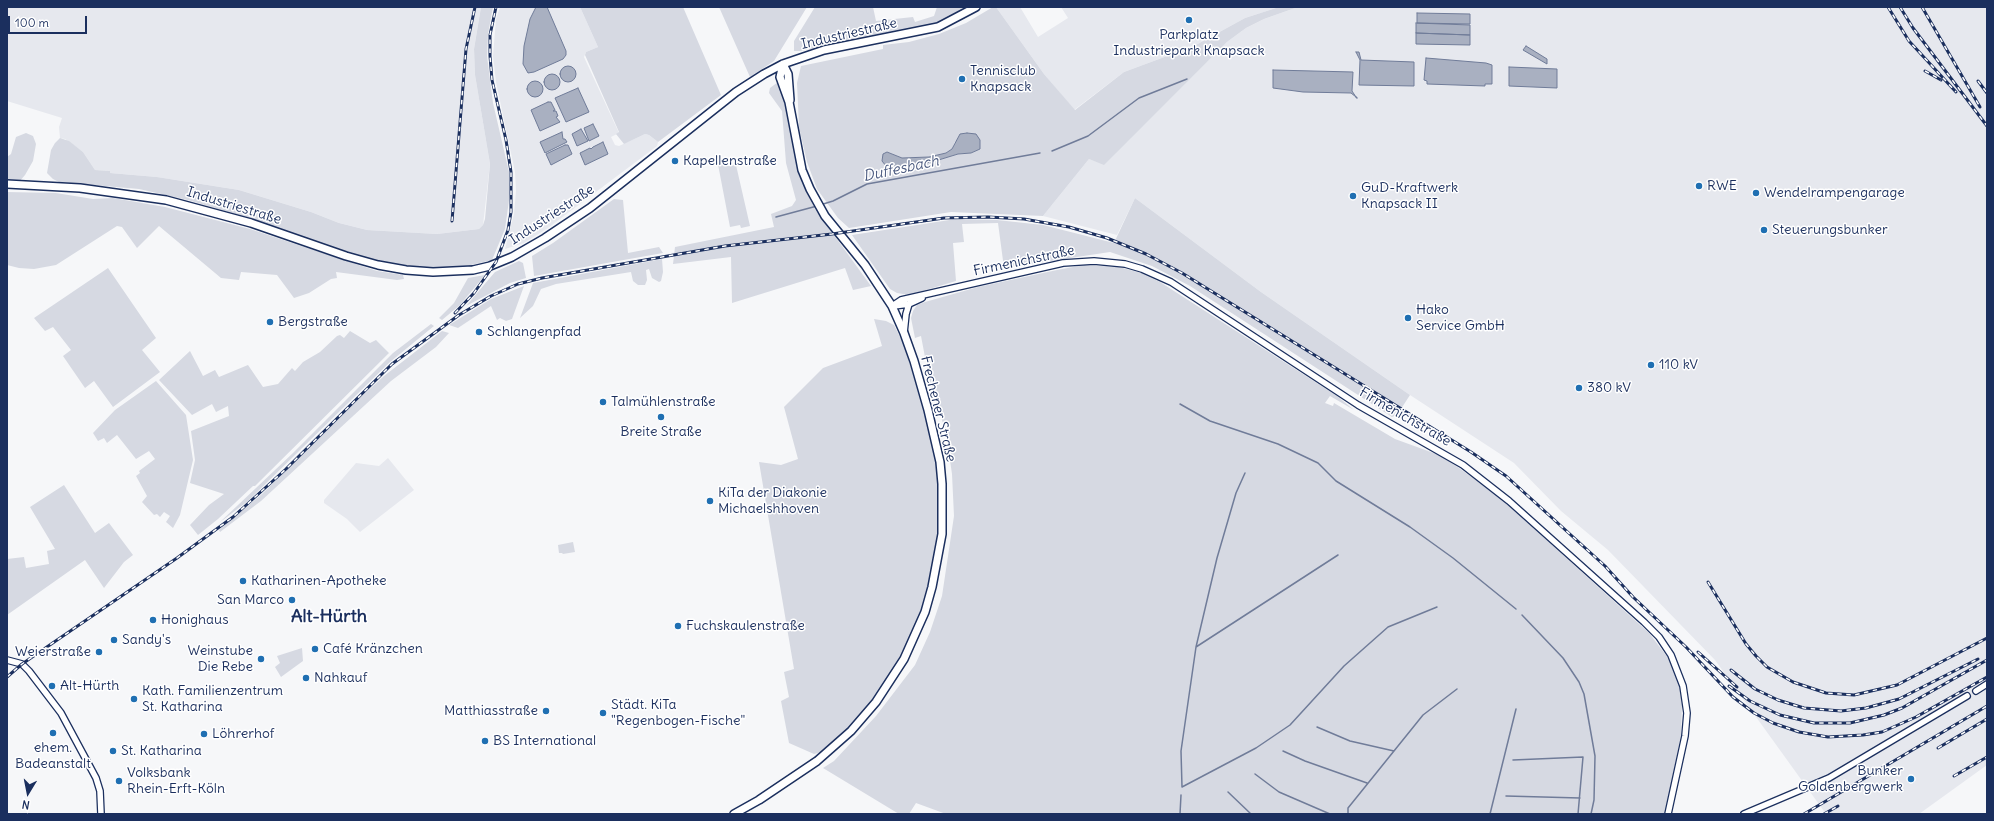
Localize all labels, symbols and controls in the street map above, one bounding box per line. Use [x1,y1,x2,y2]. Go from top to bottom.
scale bar [10,8,89,34]
text: 100 m [15,15,49,30]
street label: Industriestraße [799,15,899,53]
marker: Parkplatz Industriepark Knapsack [1184,15,1194,25]
place label: Parkplatz Industriepark Knapsack [1113,27,1265,60]
place label: Tennisclub Knapsack [970,63,1036,96]
marker: Tennisclub Knapsack [957,74,967,84]
water label: Duffesbach [862,152,940,186]
place label: Kapellenstraße [683,153,777,169]
marker: Kapellenstraße [670,156,680,166]
place label: RWE [1707,178,1737,194]
place label: GuD-Kraftwerk Knapsack II [1361,180,1458,212]
street label: Industriestraße [506,181,598,249]
marker: RWE [1694,181,1704,191]
street label: Industriestraße [185,184,283,228]
place label: Wendelrampengarage [1764,185,1905,201]
marker: Wendelrampengarage [1751,188,1761,198]
marker: GuD-Kraftwerk Knapsack II [1348,191,1358,201]
place label: Steuerungsbunker [1772,222,1888,238]
marker: Steuerungsbunker [1759,225,1769,235]
street label: Firmenichstraße [972,242,1076,280]
place label: Hako Service GmbH [1416,302,1505,334]
marker: Hako Service GmbH [1403,313,1413,323]
place label: Bergstraße [278,314,348,330]
marker: Bergstraße [265,317,275,327]
place label: Schlangenpfad [487,324,581,340]
marker: Schlangenpfad [474,327,484,337]
street label: Frechener Straße [917,354,959,464]
place label: 110 kV [1659,357,1698,373]
marker: 110 kV [1646,360,1656,370]
place label: 380 kV [1587,380,1631,396]
marker: 380 kV [1574,383,1584,393]
street label: Firmenichstraße [1356,384,1454,450]
place label: Talmühlenstraße [611,394,716,410]
marker: Talmühlenstraße [598,397,608,407]
marker: Breite Straße [656,412,666,422]
place label: Breite Straße [620,424,702,440]
place label: KiTa der Diakonie Michaelshhoven [718,485,827,518]
marker: KiTa der Diakonie Michaelshhoven [705,496,715,506]
place label: Katharinen-Apotheke [251,573,386,589]
marker: Katharinen-Apotheke [238,576,248,586]
place label: San Marco [217,592,284,608]
marker: San Marco [287,595,297,605]
district label: Alt-Hürth [291,606,367,628]
place label: Honighaus [161,612,229,628]
marker: Honighaus [148,615,158,625]
place label: Fuchskaulenstraße [686,618,805,634]
marker: Fuchskaulenstraße [673,621,683,631]
place label: Sandy's [122,632,171,648]
marker: Sandy's [109,635,119,645]
place label: Café Kränzchen [323,641,423,657]
place label: Weinstube Die Rebe [187,643,253,676]
place label: Weierstraße [15,644,91,660]
marker: Café Kränzchen [310,644,320,654]
marker: Weierstraße [94,647,104,657]
marker: Weinstube Die Rebe [256,654,266,664]
place label: Nahkauf [314,670,367,686]
marker: Nahkauf [301,673,311,683]
place label: Alt-Hürth [60,678,119,694]
marker: Alt-Hürth [47,681,57,691]
place label: Kath. Familienzentrum St. Katharina [142,683,283,716]
marker: Kath. Familienzentrum St. Katharina [129,694,139,704]
place label: Städt. KiTa "Regenbogen-Fische" [611,697,745,730]
place label: Matthiasstraße [444,703,538,719]
marker: Matthiasstraße [541,706,551,716]
marker: Städt. KiTa "Regenbogen-Fische" [598,708,608,718]
place label: Löhrerhof [212,726,274,742]
marker: ehem. Badeanstalt [48,728,58,738]
marker: Löhrerhof [199,729,209,739]
place label: BS International [493,733,596,749]
marker: BS International [480,736,490,746]
place label: ehem. Badeanstalt [15,740,91,772]
place label: St. Katharina [121,743,202,759]
marker: St. Katharina [108,746,118,756]
place label: Bunker Goldenbergwerk [1798,763,1903,796]
place label: Volksbank Rhein-Erft-Köln [127,765,225,798]
north arrow [8,773,48,813]
marker: Bunker Goldenbergwerk [1906,774,1916,784]
marker: Volksbank Rhein-Erft-Köln [114,776,124,786]
text: N [21,797,31,812]

